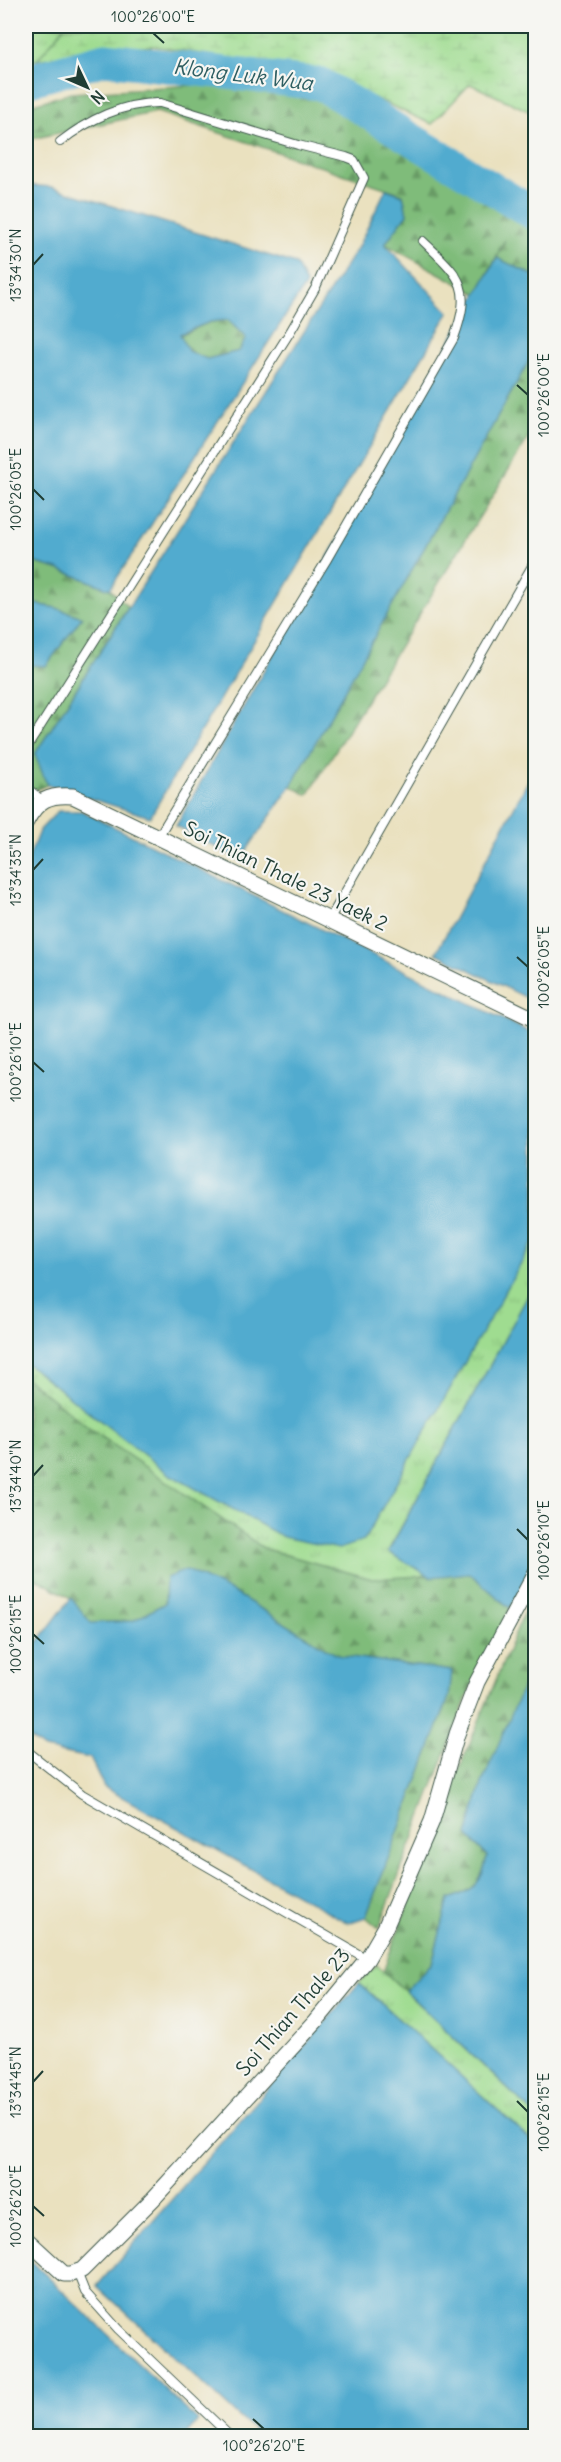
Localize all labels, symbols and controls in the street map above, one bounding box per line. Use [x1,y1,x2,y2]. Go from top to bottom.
text: 100°26'00"E [111,7,195,26]
water label: Klong Luk Wua [172,53,315,97]
north arrow [57,57,117,117]
text: N [87,86,109,108]
text: 13°34'30"N [6,228,25,302]
text: 100°26'00"E [534,353,553,437]
text: 100°26'05"E [6,447,25,530]
street label: Soi Thian Thale 23 Yaek 2 [180,815,392,936]
text: 13°34'35"N [6,834,25,906]
text: 100°26'05"E [534,925,553,1008]
text: 100°26'10"E [6,1022,25,1102]
text: 13°34'40"N [6,1439,25,1513]
text: 100°26'10"E [534,1500,553,1580]
text: 100°26'15"E [6,1594,25,1673]
street label: Soi Thian Thale 23 [230,1942,355,2081]
text: 13°34'45"N [6,2046,25,2118]
text: 100°26'15"E [534,2072,553,2151]
text: 100°26'20"E [6,2165,25,2247]
text: 100°26'20"E [223,2436,305,2455]

